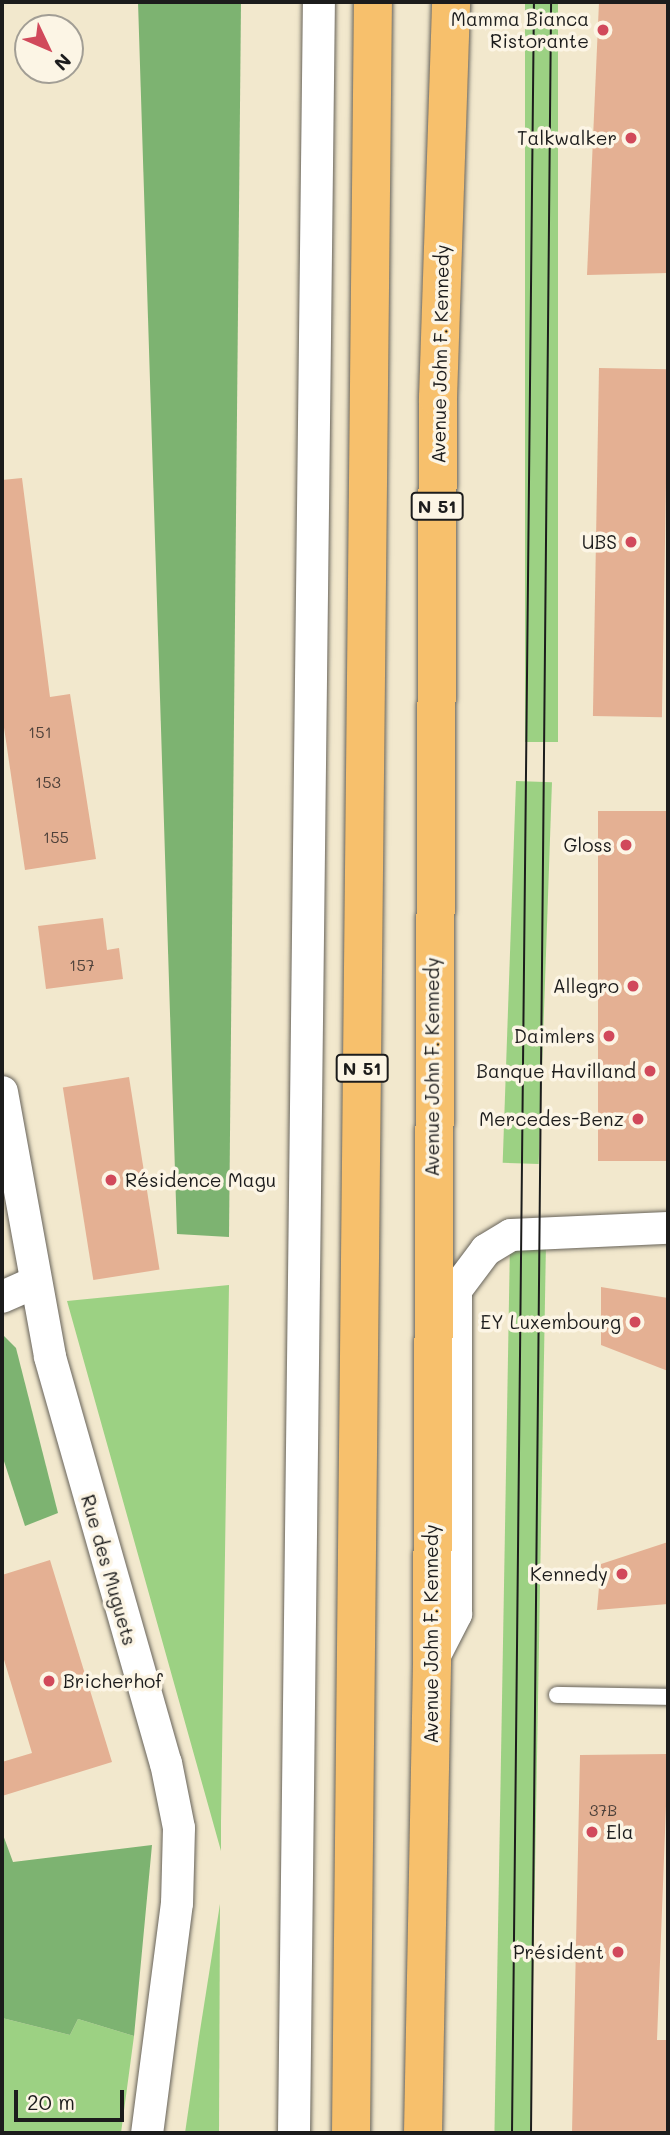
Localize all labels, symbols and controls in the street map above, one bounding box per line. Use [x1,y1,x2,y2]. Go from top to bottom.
place label: Mamma Bianca Ristorante [451,8,589,52]
north arrow [14,14,84,84]
marker: Mamma Bianca Ristorante [595,22,611,38]
text: N [49,49,77,76]
place label: Talkwalker [517,127,617,149]
marker: Talkwalker [623,130,639,146]
street label: Avenue John F. Kennedy [427,244,453,464]
road number: N 51 [409,492,465,520]
place label: UBS [582,531,617,553]
marker: UBS [623,534,639,550]
house number: 151 [28,722,52,742]
house number: 153 [35,772,61,792]
house number: 155 [43,827,69,847]
place label: Gloss [563,834,612,856]
marker: Gloss [618,837,634,853]
house number: 157 [69,955,95,975]
street label: Avenue John F. Kennedy [421,957,443,1177]
place label: Allegro [553,975,619,997]
marker: Allegro [625,978,641,994]
place label: Daimlers [514,1025,595,1047]
marker: Daimlers [601,1028,617,1044]
road number: N 51 [334,1054,390,1083]
place label: Banque Havilland [476,1060,636,1082]
marker: Banque Havilland [642,1063,658,1079]
place label: Mercedes-Benz [479,1108,624,1130]
marker: Mercedes-Benz [630,1111,646,1127]
place label: Résidence Magu [125,1169,276,1191]
marker: Résidence Magu [103,1172,119,1188]
place label: EY Luxembourg [480,1311,621,1333]
marker: EY Luxembourg [627,1314,643,1330]
street label: Rue des Muguets [77,1492,141,1648]
street label: Avenue John F. Kennedy [420,1524,442,1744]
place label: Kennedy [530,1563,608,1585]
marker: Kennedy [614,1566,630,1582]
place label: Bricherhof [63,1670,163,1692]
marker: Bricherhof [41,1673,57,1689]
house number: 37B [589,1800,617,1820]
place label: Ela [606,1821,633,1843]
marker: Ela [584,1824,600,1840]
place label: Président [513,1941,604,1963]
marker: Président [610,1944,626,1960]
scale bar [18,2076,128,2120]
text: 20 m [27,2088,75,2115]

